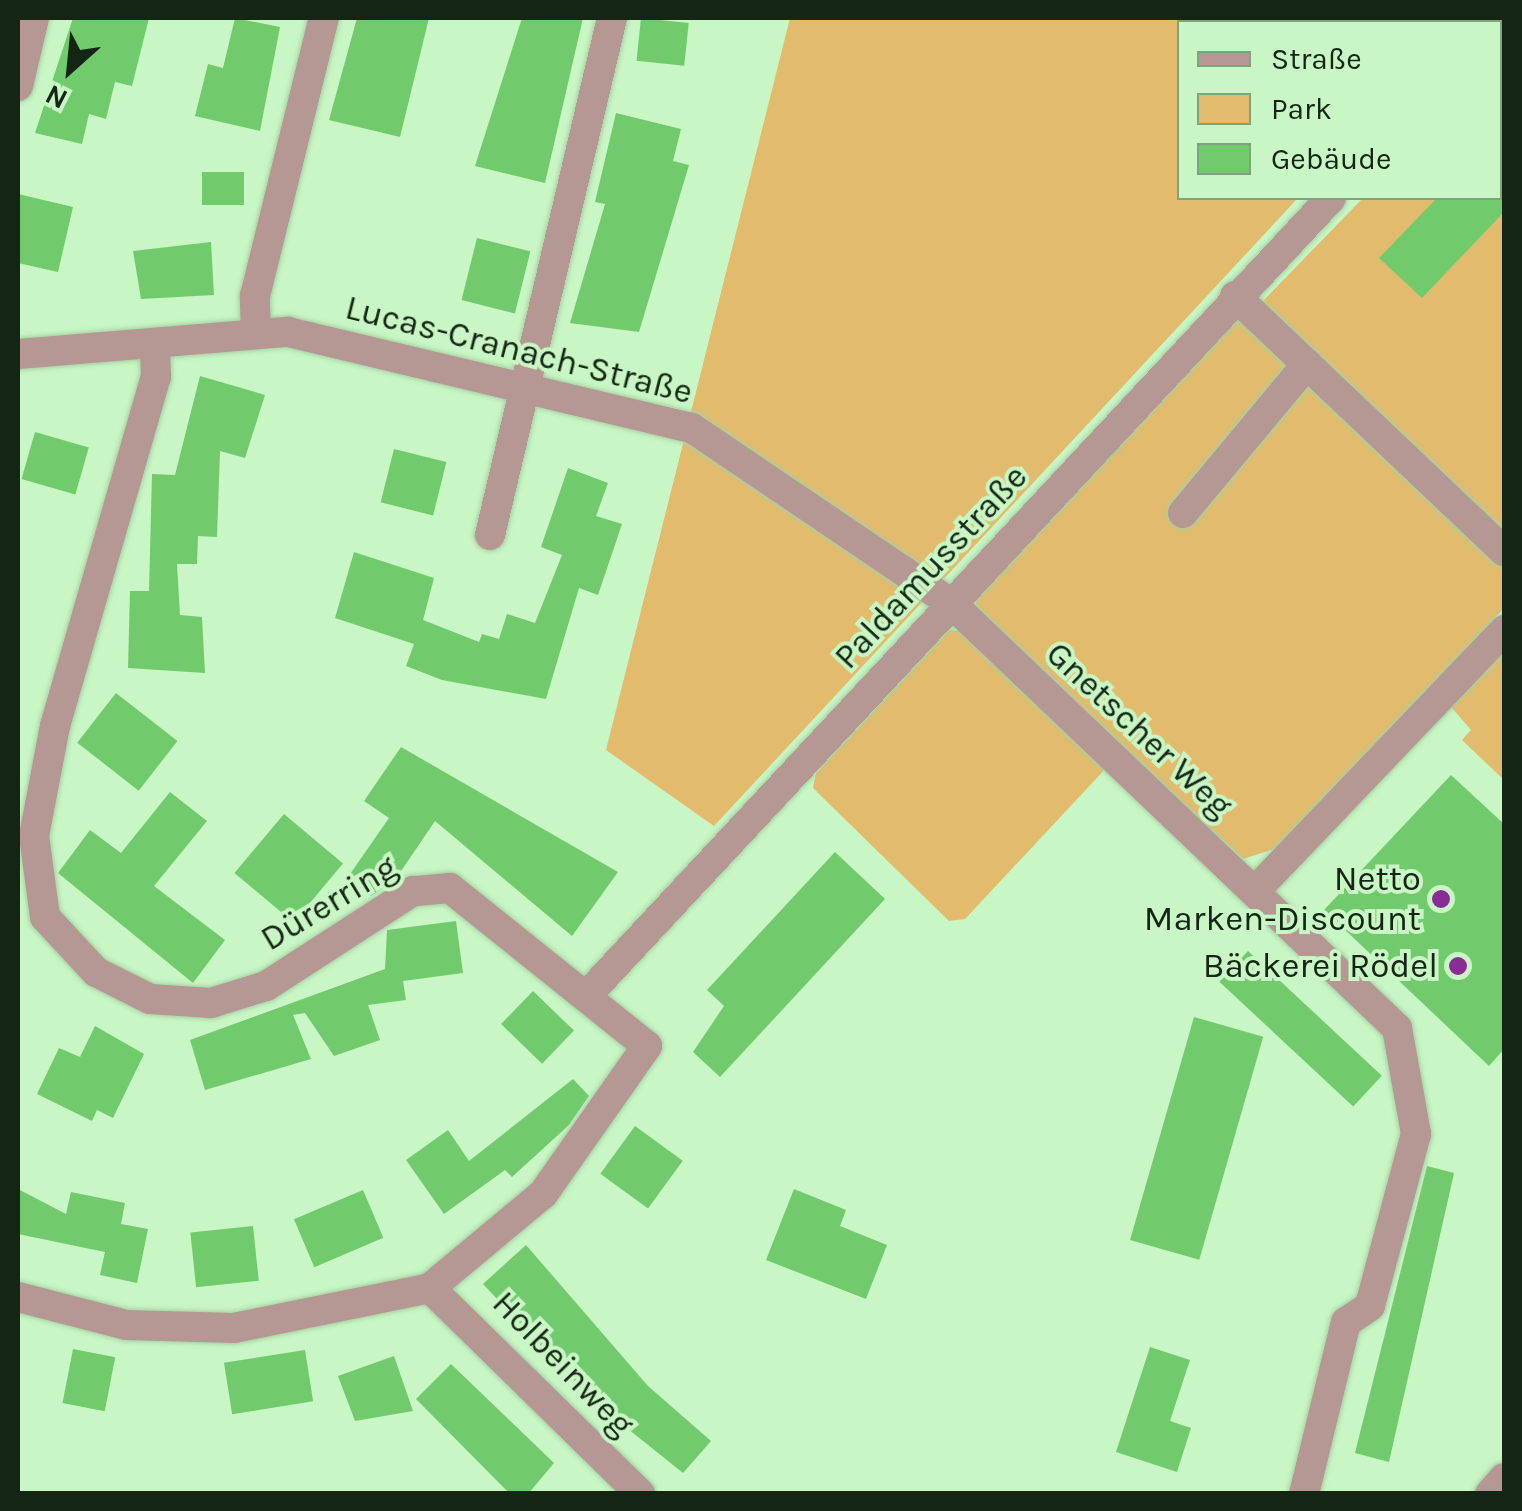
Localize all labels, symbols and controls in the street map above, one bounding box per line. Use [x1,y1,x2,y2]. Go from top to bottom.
north arrow [20,20,120,120]
legend [1177,20,1502,200]
text: Straße [1271,41,1362,77]
text: N [40,78,73,116]
text: Park [1271,91,1332,127]
text: Gebäude [1271,141,1391,177]
street label: Lucas-Cranach-Straße [341,287,697,413]
street label: Paldamusstraße [826,456,1036,678]
street label: Gnetscher Weg [1037,633,1241,827]
street label: Dürerring [253,846,405,960]
place label: Netto Marken-Discount [1144,858,1421,940]
marker: Netto Marken-Discount [1430,888,1452,910]
place label: Bäckerei Rödel [1203,945,1438,987]
marker: Bäckerei Rödel [1447,955,1469,977]
street label: Holbeinweg [483,1283,643,1445]

